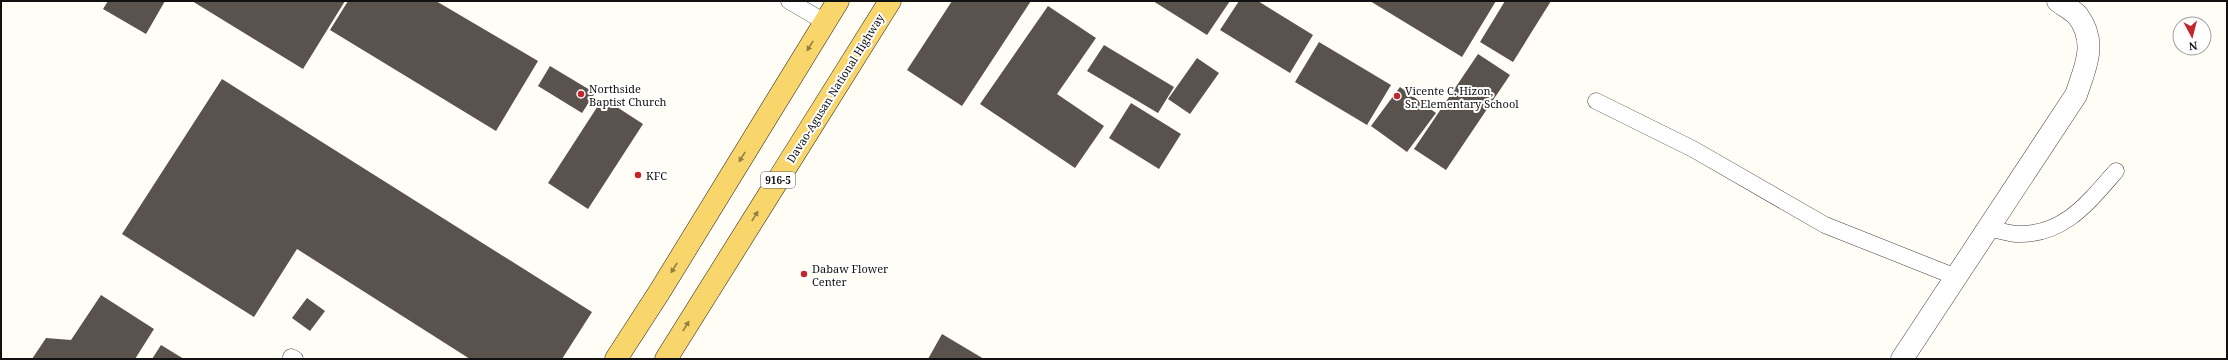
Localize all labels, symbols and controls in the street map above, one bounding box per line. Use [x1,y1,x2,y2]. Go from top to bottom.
street label: Davao-Agusan National Highway [783,10,888,165]
north arrow [2172,16,2212,56]
text: N [2188,38,2198,54]
one-way arrow [807,40,814,52]
place label: Northside Baptist Church [589,81,667,109]
place label: Vicente C. Hizon, Sr. Elementary School [1405,83,1519,111]
marker: Northside Baptist Church [576,89,586,99]
marker: Vicente C. Hizon, Sr. Elementary School [1392,91,1402,101]
one-way arrow [739,151,746,163]
place label: KFC [646,168,667,183]
marker: KFC [633,170,643,180]
road number: 916-5 [761,172,795,188]
one-way arrow [752,210,759,222]
place label: Dabaw Flower Center [812,261,889,289]
one-way arrow [671,262,678,274]
marker: Dabaw Flower Center [799,269,809,279]
one-way arrow [683,320,690,332]

